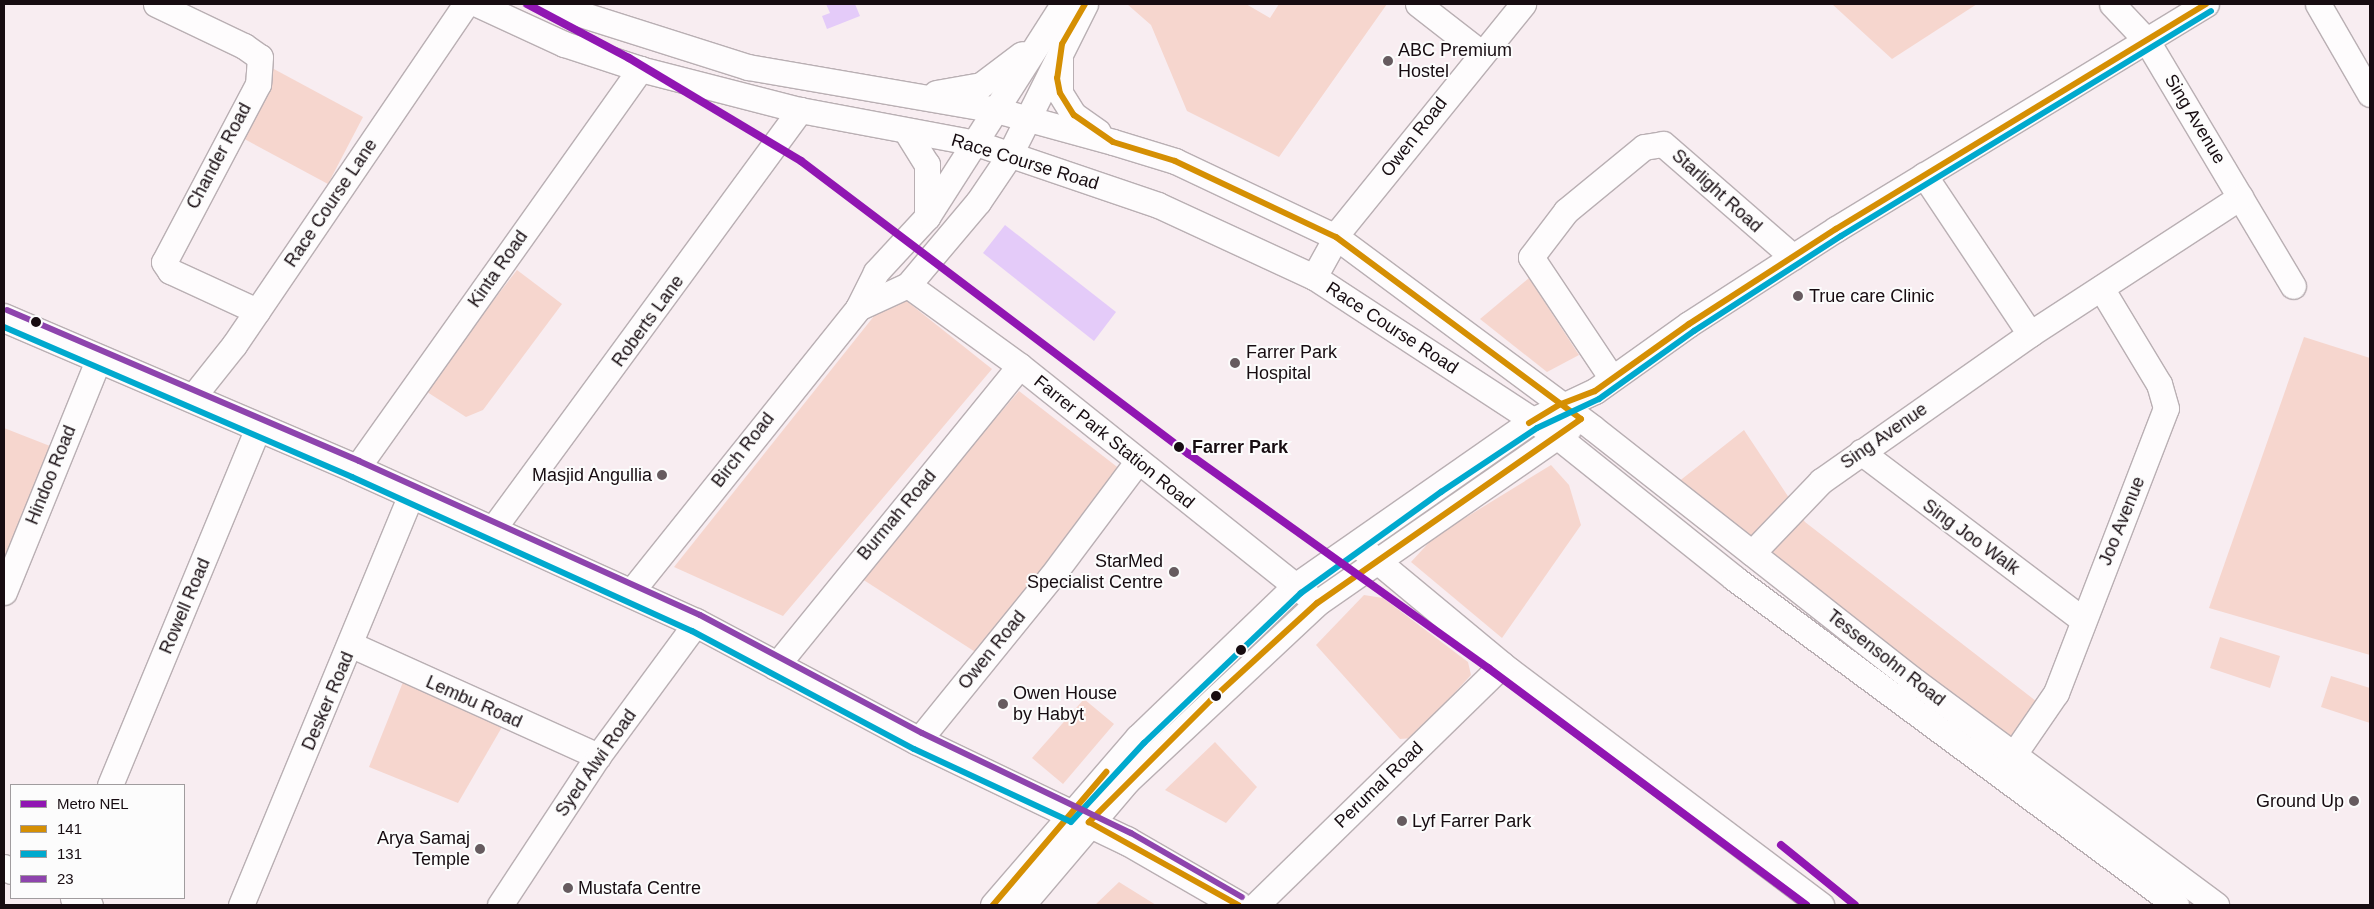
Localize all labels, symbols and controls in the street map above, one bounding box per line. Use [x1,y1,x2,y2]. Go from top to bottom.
place label: ABC Premium Hostel [1398,40,1512,82]
marker: ABC Premium Hostel [1382,55,1394,67]
street label: Sing Avenue [2160,70,2230,168]
street label: Owen Road [1376,93,1452,181]
street label: Chander Road [182,99,256,213]
street label: Race Course Road [949,129,1101,195]
street label: Race Course Lane [280,135,382,271]
street label: Starlight Road [1667,145,1767,237]
street label: Kinta Road [464,226,532,312]
street label: Roberts Lane [608,271,688,371]
street label: Race Course Road [1322,277,1462,379]
place label: True care Clinic [1809,285,1934,307]
marker: True care Clinic [1791,289,1805,303]
unlabelled marker [31,317,41,327]
place label: Farrer Park Hospital [1246,342,1337,384]
marker: Farrer Park Hospital [1228,356,1242,370]
street label: Farrer Park Station Road [1029,371,1199,513]
street label: Sing Avenue [1836,398,1932,474]
street label: Birch Road [707,408,779,492]
street label: Hindoo Road [21,422,81,528]
place label: Farrer Park [1192,436,1288,458]
marker: Farrer Park [1170,438,1188,456]
place label: Masjid Angullia [531,464,652,486]
street label: Burmah Road [853,466,941,564]
marker: Masjid Angullia [656,469,668,481]
street label: Joo Avenue [2094,473,2150,569]
street label: Sing Joo Walk [1918,495,2024,579]
place label: StarMed Specialist Centre [1027,551,1163,594]
street label: Rowell Road [155,555,215,657]
marker: StarMed Specialist Centre [1167,565,1181,579]
street label: Tessensohn Road [1823,605,1949,711]
street label: Owen Road [954,606,1030,694]
unlabelled marker [1236,645,1246,655]
street label: Desker Road [298,648,358,754]
street label: Lembu Road [423,671,525,733]
place label: Owen House by Habyt [1013,683,1117,726]
unlabelled marker [1211,691,1221,701]
marker: Owen House by Habyt [997,698,1009,710]
street label: Syed Alwi Road [551,705,641,821]
street label: Perumal Road [1330,737,1428,833]
legend [10,784,185,899]
place label: Ground Up [2256,790,2344,812]
text: Metro NEL [57,795,129,812]
marker: Ground Up [2348,795,2360,807]
place label: Lyf Farrer Park [1412,810,1531,832]
marker: Lyf Farrer Park [1396,815,1408,827]
text: 141 [57,820,82,837]
place label: Arya Samaj Temple [377,828,470,871]
marker: Arya Samaj Temple [474,843,486,855]
text: 131 [57,845,82,862]
text: 23 [57,870,74,887]
place label: Mustafa Centre [578,877,701,899]
marker: Mustafa Centre [562,882,574,894]

